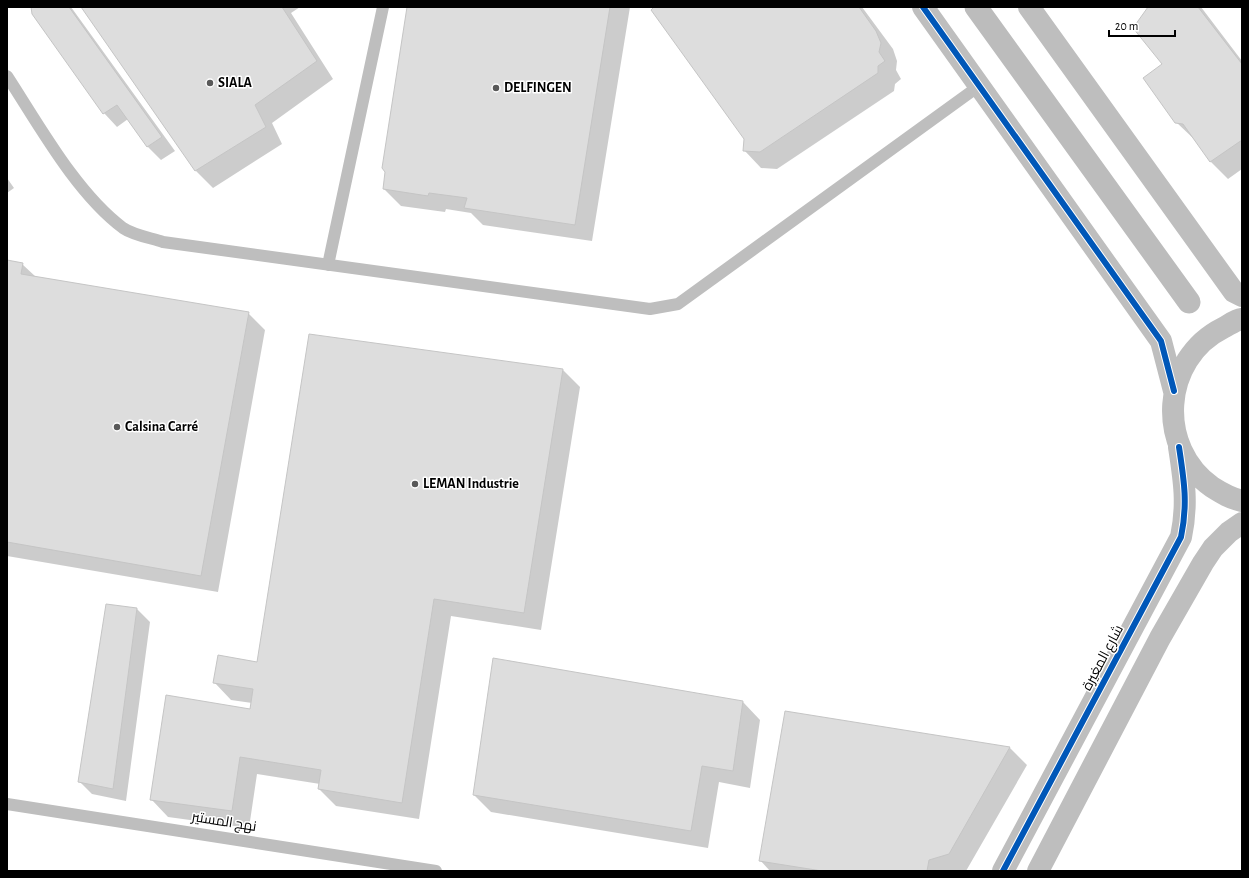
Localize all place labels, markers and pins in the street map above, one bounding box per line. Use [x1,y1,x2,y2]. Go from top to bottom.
place label: SIALA [218,76,253,90]
marker: SIALA [205,78,215,88]
place label: DELFINGEN [504,81,572,95]
marker: DELFINGEN [491,83,501,93]
place label: Calsina Carré [125,420,199,434]
marker: Calsina Carré [112,422,122,432]
place label: LEMAN Industrie [423,477,519,491]
marker: LEMAN Industrie [410,479,420,489]

